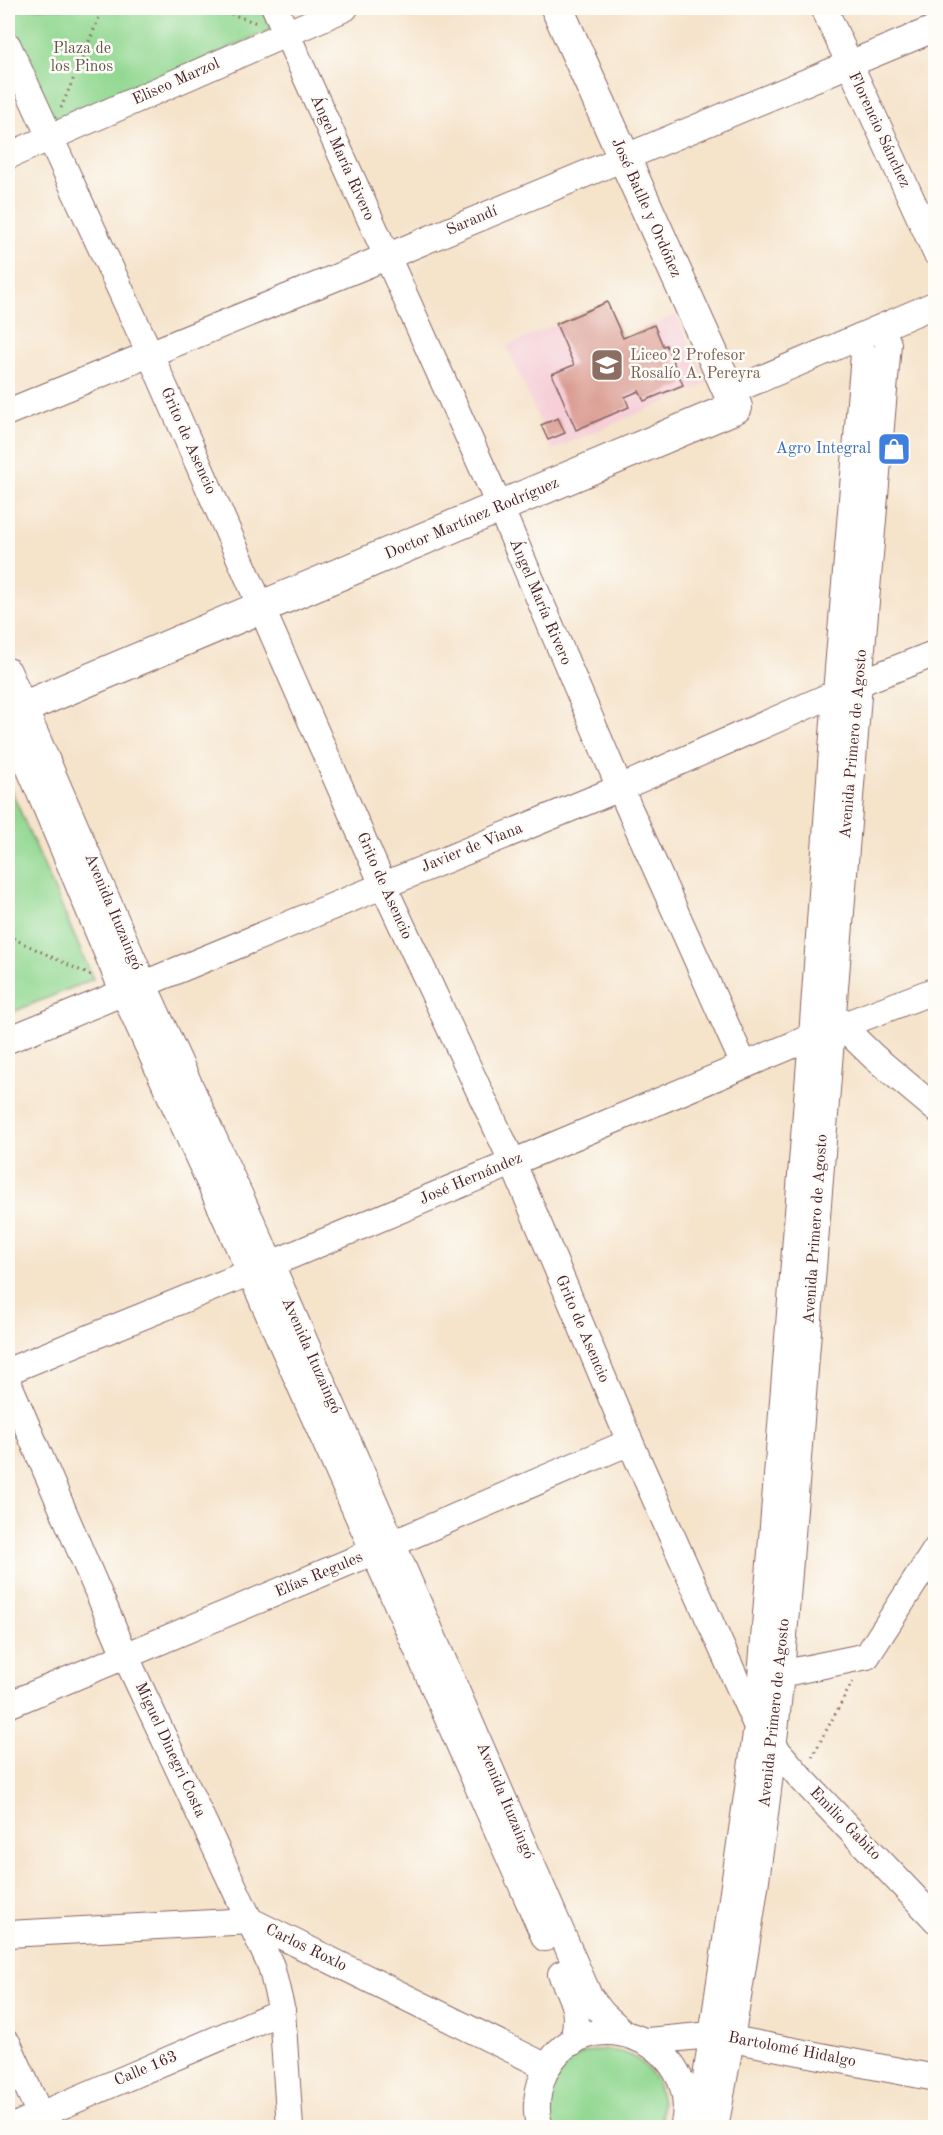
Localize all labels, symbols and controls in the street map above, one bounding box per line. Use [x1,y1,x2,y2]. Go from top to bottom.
park label: Plaza de los Pinos [51,41,113,75]
street label: Eliseo Marzol [130,56,222,108]
street label: Florencio Sánchez [845,70,913,190]
street label: Ángel María Rivero [307,91,381,223]
street label: José Batlle y Ordóñez [608,136,684,280]
street label: Sarandí [444,203,500,239]
school or university icon: Liceo 2 Profesor Rosalío A. Pereyra [589,347,625,383]
place label: Liceo 2 Profesor Rosalío A. Pereyra [630,348,761,382]
street label: Grito de Asencio [157,385,219,497]
shop icon: Agro Integral [876,431,912,467]
place label: Agro Integral [776,441,871,457]
street label: Doctor Martínez Rodríguez [383,475,561,563]
street label: Ángel María Rivero [506,535,578,668]
street label: Avenida Primero de Agosto [838,648,870,839]
street label: Javier de Viana [419,820,525,876]
street label: Grito de Asencio [353,830,415,942]
street label: Avenida Ituzaingó [81,851,145,973]
street label: Avenida Primero de Agosto [801,1133,831,1324]
street label: José Hernández [417,1150,525,1208]
street label: Grito de Asencio [552,1273,612,1385]
street label: Avenida Ituzaingó [278,1296,344,1416]
street label: Elías Regules [273,1549,365,1601]
street label: Avenida Primero de Agosto [757,1618,793,1808]
street label: Miguel Dinegri Costa [132,1680,208,1820]
street label: Avenida Ituzaingó [473,1740,537,1862]
street label: Emilio Gabito [806,1784,884,1864]
street label: Carlos Roxlo [263,1921,349,1975]
street label: Bartolomé Hidalgo [727,2030,857,2070]
street label: Calle 163 [112,2049,180,2089]

